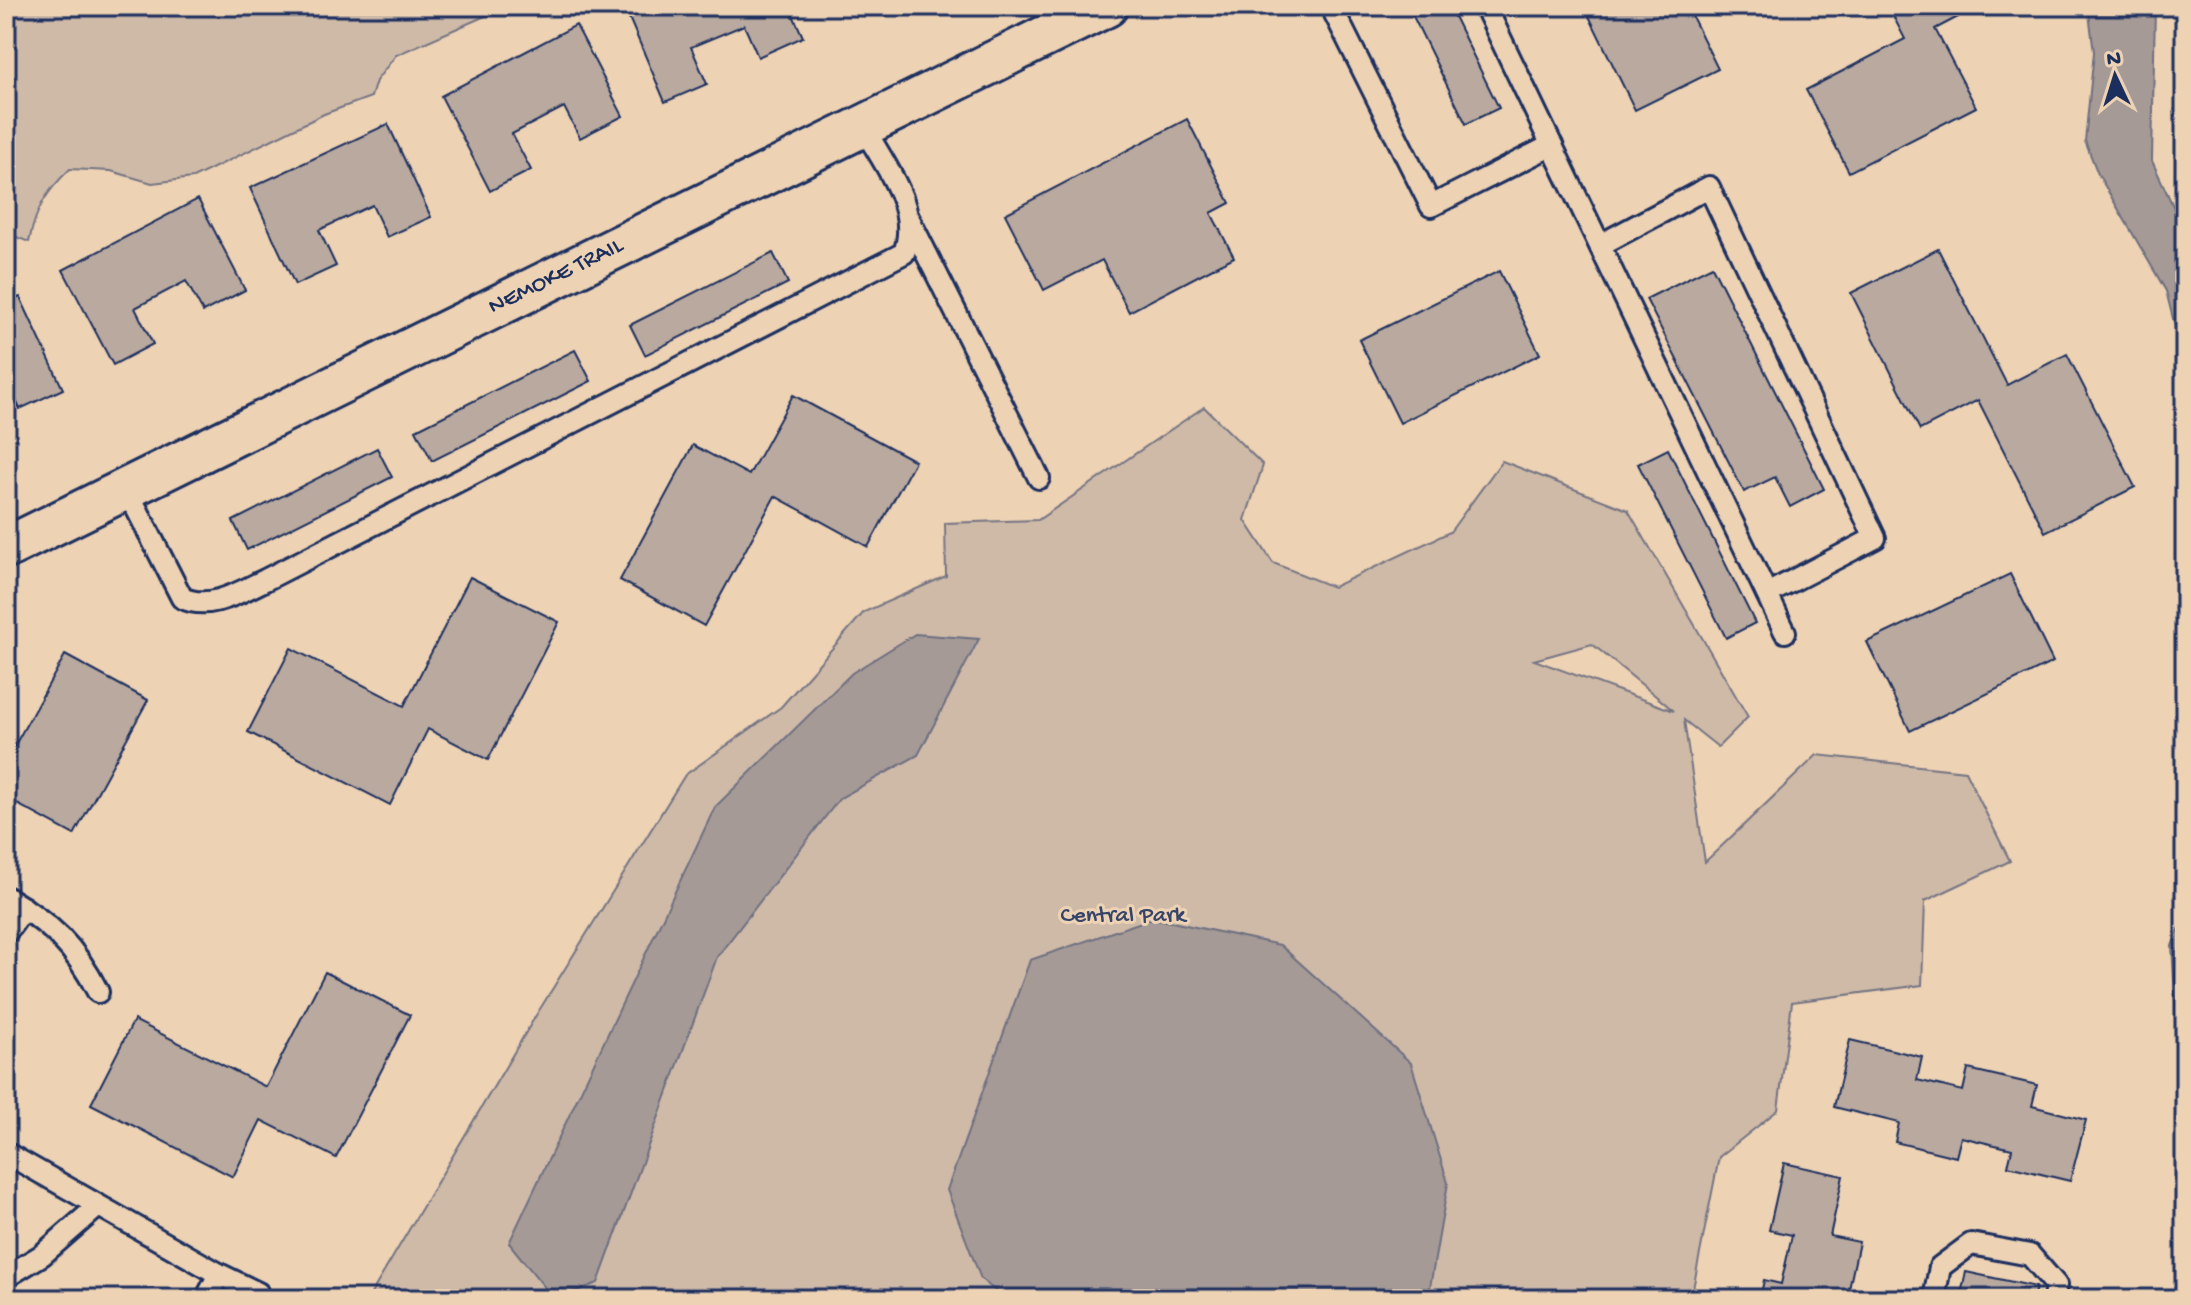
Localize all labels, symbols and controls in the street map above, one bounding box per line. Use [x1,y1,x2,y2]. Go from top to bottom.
north arrow [2075,36,2155,116]
text: N [2106,47,2122,74]
street label: NEMOKE TRAIL [484,231,629,322]
park label: Central Park [1060,902,1188,931]

